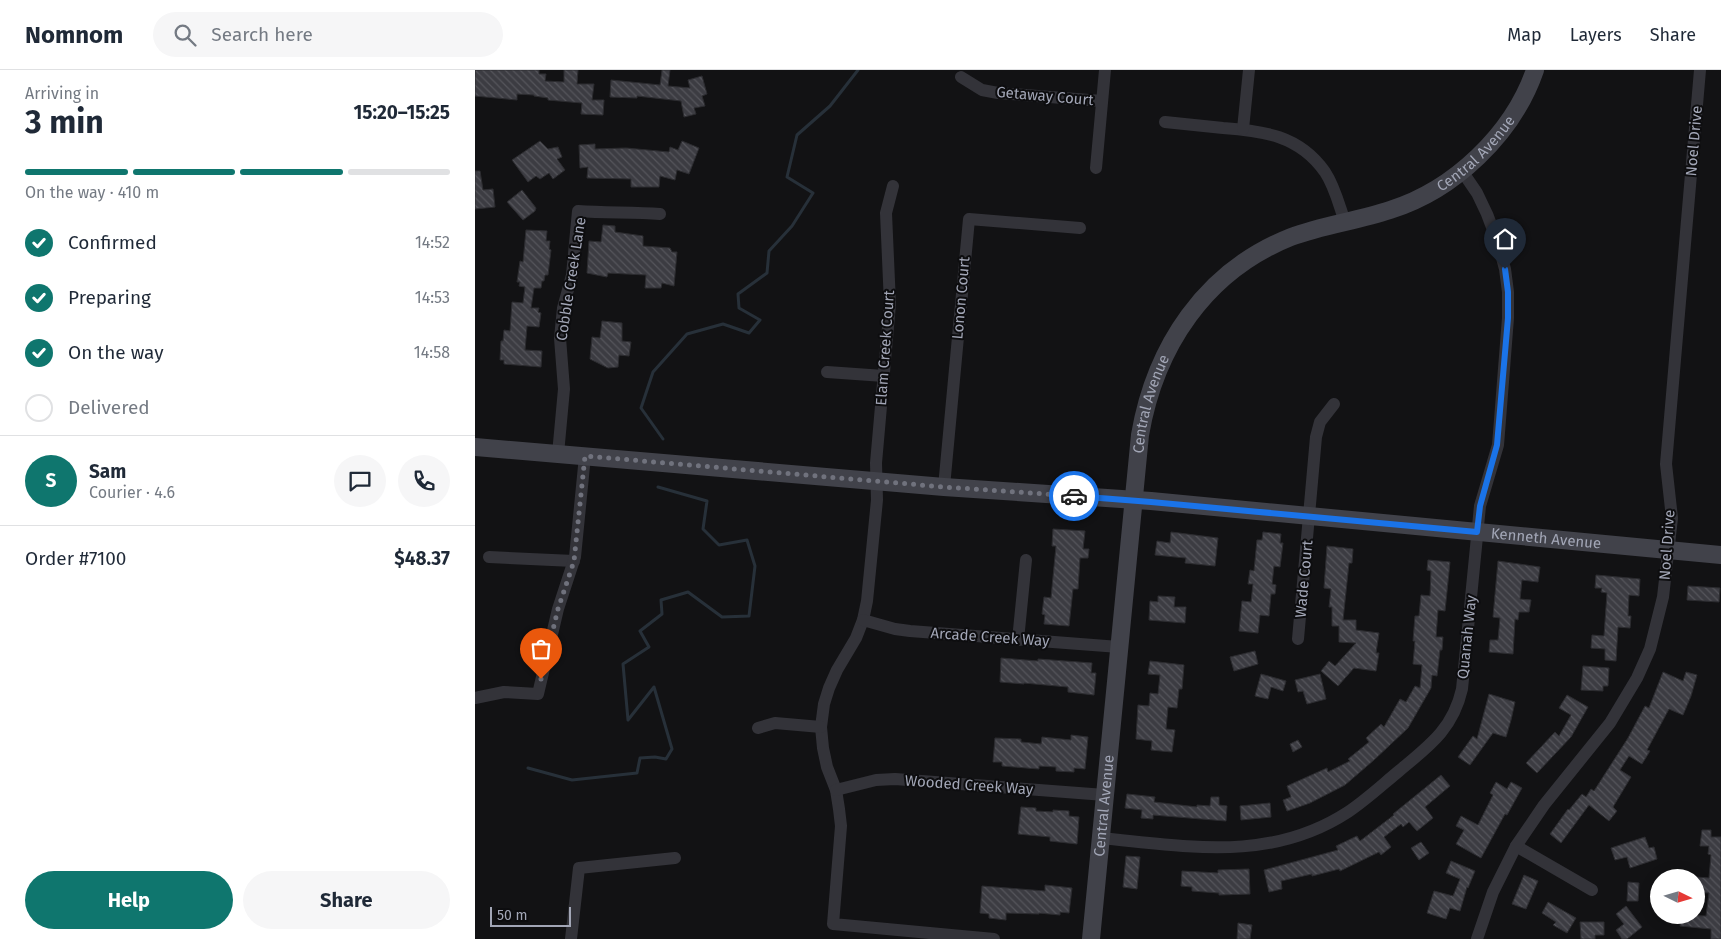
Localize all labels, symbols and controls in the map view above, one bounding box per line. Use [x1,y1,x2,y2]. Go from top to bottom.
search box [153,12,503,57]
text: Nomnom [25,21,123,49]
icon: search [171,21,199,49]
text: Search here [211,23,313,46]
text: Map [1507,24,1542,46]
text: Layers [1570,24,1622,46]
text: Share [1650,24,1696,46]
street label: Getaway Court [996,83,1095,109]
text: Arriving in [25,84,99,103]
text: 15:20–15:25 [353,101,450,124]
text: 3 min [25,103,104,141]
street label: Noel Drive [1682,105,1706,177]
street label: Central Avenue [1433,112,1519,195]
text: On the way · 410 m [25,183,159,202]
street label: Cobble Creek Lane [552,216,590,342]
pin [1484,218,1526,269]
icon: home [1491,225,1519,253]
icon: check [25,229,53,257]
text: Confirmed [68,231,157,254]
text: 14:52 [415,233,450,252]
street label: Lonon Court [948,255,974,340]
icon: check [25,284,53,312]
text: Preparing [68,286,151,309]
text: 14:53 [415,288,450,307]
street label: Elam Creek Court [872,289,898,406]
icon: check [25,339,53,367]
text: On the way [68,341,164,364]
text: 14:58 [414,343,450,362]
street label: Central Avenue [1129,352,1173,454]
text: Delivered [68,396,150,419]
button: chat [334,455,386,507]
button: phone [398,455,450,507]
text: Sam [89,460,126,483]
text: S [46,469,56,492]
courier [1049,471,1099,521]
icon: car [1060,482,1088,510]
text: Courier · 4.6 [89,483,175,502]
street label: Noel Drive [1656,509,1678,581]
street label: Kenneth Avenue [1490,524,1602,553]
street label: Wade Court [1292,539,1316,619]
text: Order #7100 [25,547,126,570]
text: $48.37 [394,547,450,570]
street label: Quanah Way [1454,594,1480,680]
street label: Arcade Creek Way [930,624,1051,650]
pin [520,628,562,679]
icon: bag [527,635,555,663]
street label: Central Avenue [1090,754,1118,857]
street label: Wooded Creek Way [904,772,1034,799]
north arrow [1650,869,1705,924]
map controls [1650,869,1705,924]
button: Help [25,871,233,929]
button: Share [243,871,450,929]
scale bar [490,904,571,927]
text: 50 m [497,907,528,924]

